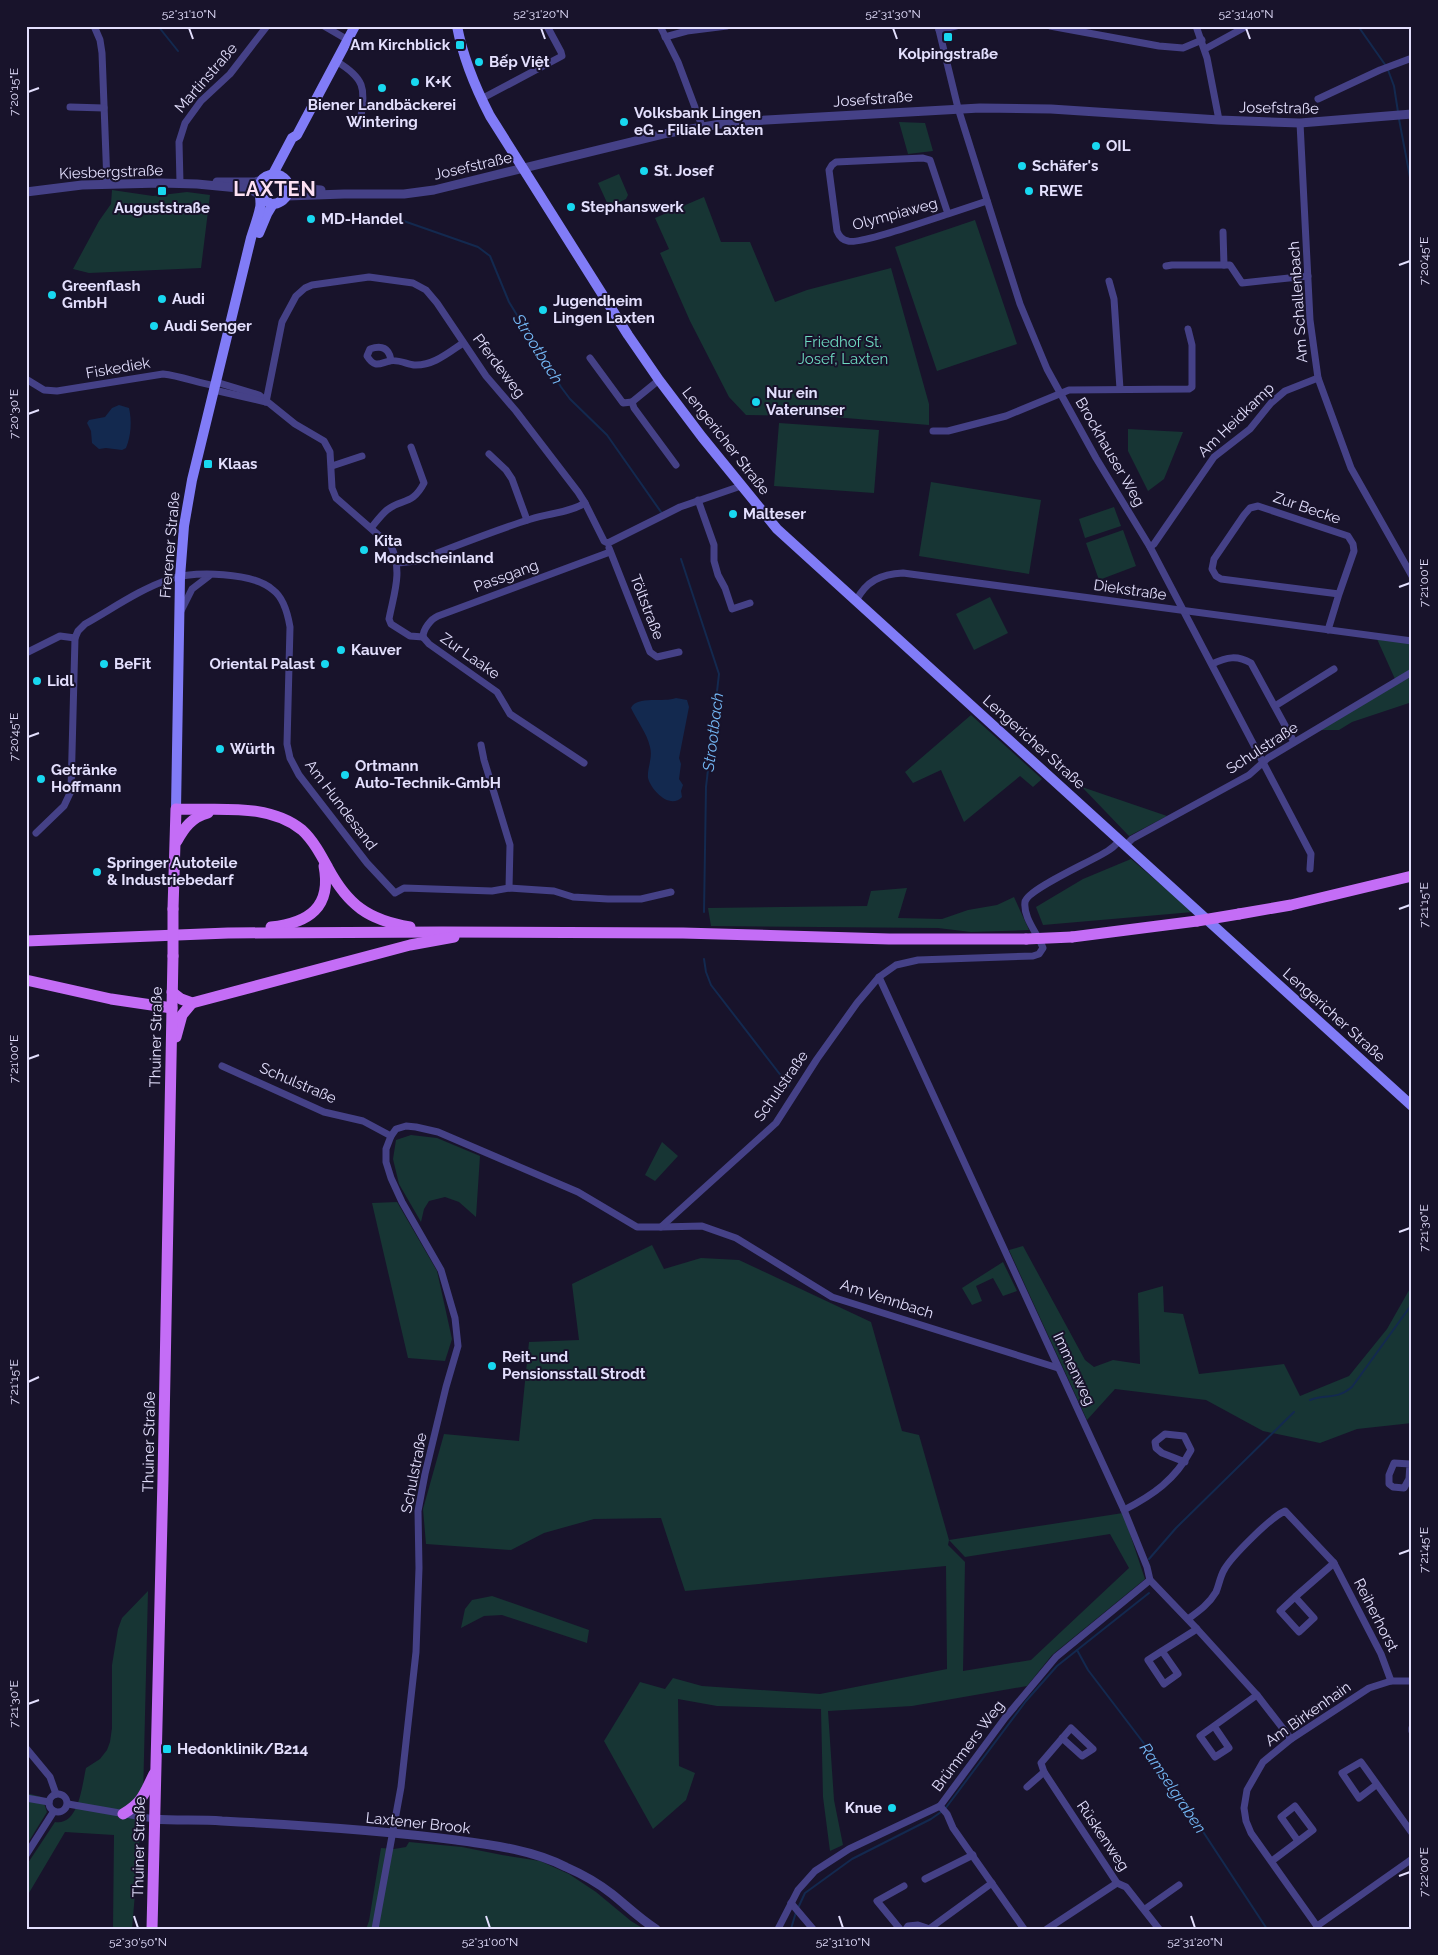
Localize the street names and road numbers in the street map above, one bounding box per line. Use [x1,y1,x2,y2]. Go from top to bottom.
street label: Martinstraße [171,39,241,116]
street label: Josefstraße [833,87,914,111]
street label: Josefstraße [1239,98,1319,118]
street label: Josefstraße [432,148,514,184]
street label: Kiesbergstraße [59,161,164,183]
street label: Olympiaweg [850,194,940,234]
street label: Am Schallenbach [1285,240,1311,364]
street label: Pferdeweg [469,330,529,402]
street label: Fiskediek [84,353,152,383]
street label: Am Heidkamp [1194,379,1278,461]
street label: Lengericher Straße [678,384,774,499]
street label: Brockhauser Weg [1071,394,1149,510]
street label: Zur Becke [1271,488,1343,528]
street label: Frerener Straße [156,491,184,599]
street label: Passgang [471,556,541,596]
street label: Töltstraße [626,572,668,642]
street label: Diekstraße [1092,576,1168,604]
street label: Zur Laake [437,629,503,683]
street label: Lengericher Straße [979,691,1089,793]
street label: Schulstraße [1223,718,1301,778]
street label: Am Hundesand [301,756,381,854]
street label: Lengericher Straße [1279,964,1389,1066]
street label: Thuiner Straße [146,986,166,1088]
street label: Schulstraße [750,1047,812,1125]
street label: Schulstraße [257,1059,339,1107]
street label: Am Vennbach [838,1275,936,1323]
street label: Immenweg [1049,1330,1099,1408]
street label: Thuiner Straße [139,1391,159,1493]
street label: Schulstraße [397,1431,431,1515]
street label: Reiherhorst [1350,1575,1402,1655]
street label: Am Birkenhain [1262,1678,1354,1750]
street label: Brümmers Weg [928,1697,1008,1795]
street label: Thuiner Straße [129,1796,149,1898]
street label: Rüskenweg [1073,1797,1133,1875]
street label: Laxtener Brook [365,1809,471,1837]

